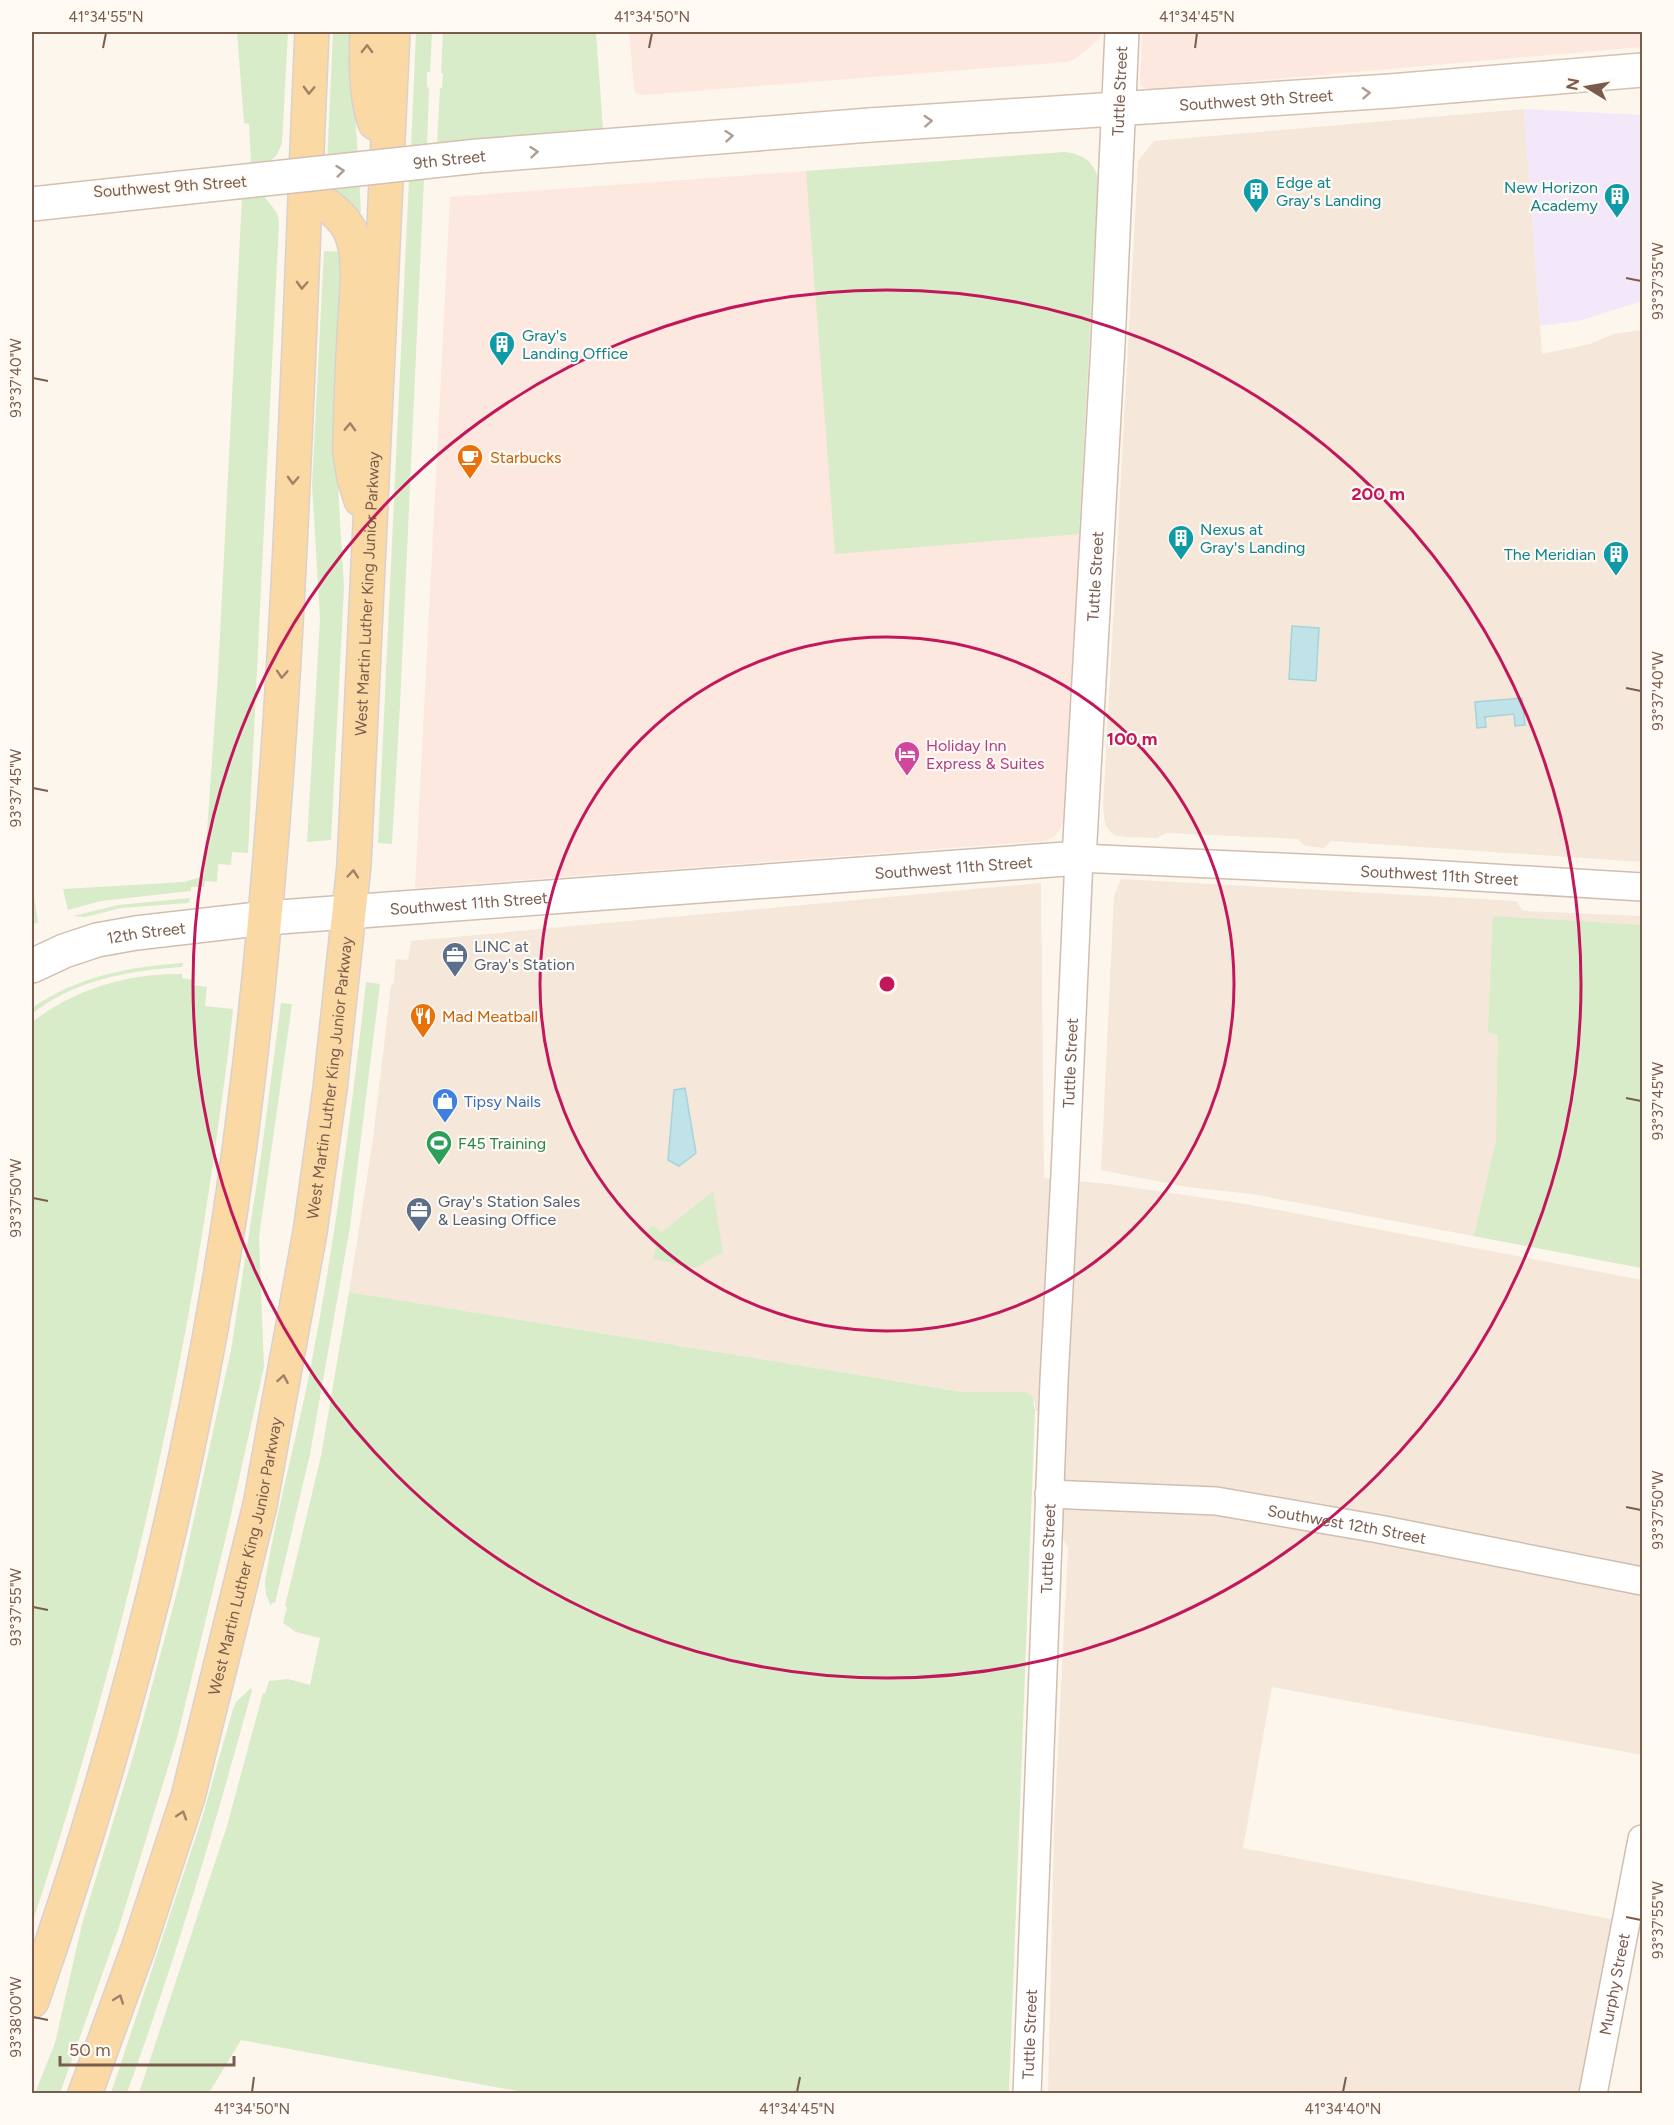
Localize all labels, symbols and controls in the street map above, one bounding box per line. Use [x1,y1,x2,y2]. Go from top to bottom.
text: 41°34'55"N [68,8,144,26]
text: 41°34'50"N [614,8,690,26]
text: 41°34'45"N [1159,8,1235,26]
one-way arrow [360,44,373,53]
street label: Tuttle Street [1108,45,1131,136]
north arrow [1557,57,1617,117]
text: N [1562,76,1583,92]
one-way arrow [303,85,316,94]
street label: Southwest 9th Street [1179,86,1334,115]
one-way arrow [1361,87,1371,100]
one-way arrow [924,115,933,128]
one-way arrow [724,130,733,143]
street label: 9th Street [412,146,487,173]
one-way arrow [530,146,539,159]
one-way arrow [336,166,345,178]
street label: Southwest 9th Street [92,172,248,201]
place label: Edge at Gray's Landing [1276,173,1381,210]
building icon: Edge at Gray's Landing [1241,176,1271,214]
place label: New Horizon Academy [1504,178,1599,215]
building icon: New Horizon Academy [1602,181,1632,219]
text: 93°37'35"W [1649,242,1667,320]
one-way arrow [295,280,308,289]
place label: Gray's Landing Office [522,326,628,363]
building icon: Gray's Landing Office [487,329,517,367]
text: 93°37'40"W [7,338,25,418]
one-way arrow [344,422,356,431]
cafe icon: Starbucks [455,442,485,480]
place label: Starbucks [490,448,562,467]
street label: West Martin Luther King Junior Parkway [351,450,383,736]
one-way arrow [287,475,300,484]
text: 200 m [1351,483,1405,505]
place label: Nexus at Gray's Landing [1200,520,1305,557]
building icon: Nexus at Gray's Landing [1166,523,1196,561]
street label: Tuttle Street [1083,531,1107,622]
building icon: The Meridian [1601,539,1631,577]
place label: The Meridian [1504,545,1596,564]
text: 93°37'40"W [1649,651,1667,731]
one-way arrow [276,670,289,679]
text: 100 m [1107,728,1157,750]
place label: Holiday Inn Express & Suites [926,736,1044,773]
hotel icon: Holiday Inn Express & Suites [892,739,922,777]
text: 93°37'45"W [7,748,25,827]
street label: Southwest 11th Street [874,852,1033,883]
street label: Southwest 11th Street [1360,862,1519,890]
one-way arrow [347,870,360,879]
street label: Southwest 11th Street [389,888,549,919]
street label: 12th Street [105,918,187,948]
street label: West Martin Luther King Junior Parkway [303,935,356,1221]
place label: LINC at Gray's Station [474,937,575,974]
office icon: LINC at Gray's Station [440,940,470,978]
centre of rings [877,974,897,994]
restaurant icon: Mad Meatball [408,1001,438,1039]
place label: Mad Meatball [442,1007,538,1026]
street label: Tuttle Street [1059,1017,1082,1108]
text: 93°37'45"W [1649,1061,1667,1140]
shop icon: Tipsy Nails [430,1086,460,1124]
place label: Tipsy Nails [464,1092,541,1111]
sports icon: F45 Training [424,1128,454,1166]
place label: F45 Training [458,1134,546,1153]
text: 93°37'50"W [7,1158,25,1237]
place label: Gray's Station Sales & Leasing Office [438,1192,580,1229]
office icon: Gray's Station Sales & Leasing Office [404,1195,434,1233]
one-way arrow [276,1375,289,1385]
street label: West Martin Luther King Junior Parkway [204,1415,286,1697]
text: 93°37'50"W [1649,1470,1667,1549]
street label: Southwest 12th Street [1266,1501,1428,1548]
street label: Tuttle Street [1037,1503,1059,1594]
text: 93°37'55"W [7,1567,25,1646]
one-way arrow [175,1810,187,1820]
text: 93°37'55"W [1649,1880,1667,1959]
street label: Murphy Street [1596,1932,1634,2037]
text: 93°38'00"W [7,1976,25,2058]
street label: Tuttle Street [1019,1989,1041,2080]
one-way arrow [112,1994,125,2005]
scale bar [60,2029,234,2067]
text: 50 m [69,2039,111,2061]
text: 41°34'50"N [214,2100,290,2118]
text: 41°34'45"N [759,2100,835,2118]
text: 41°34'40"N [1305,2100,1381,2118]

